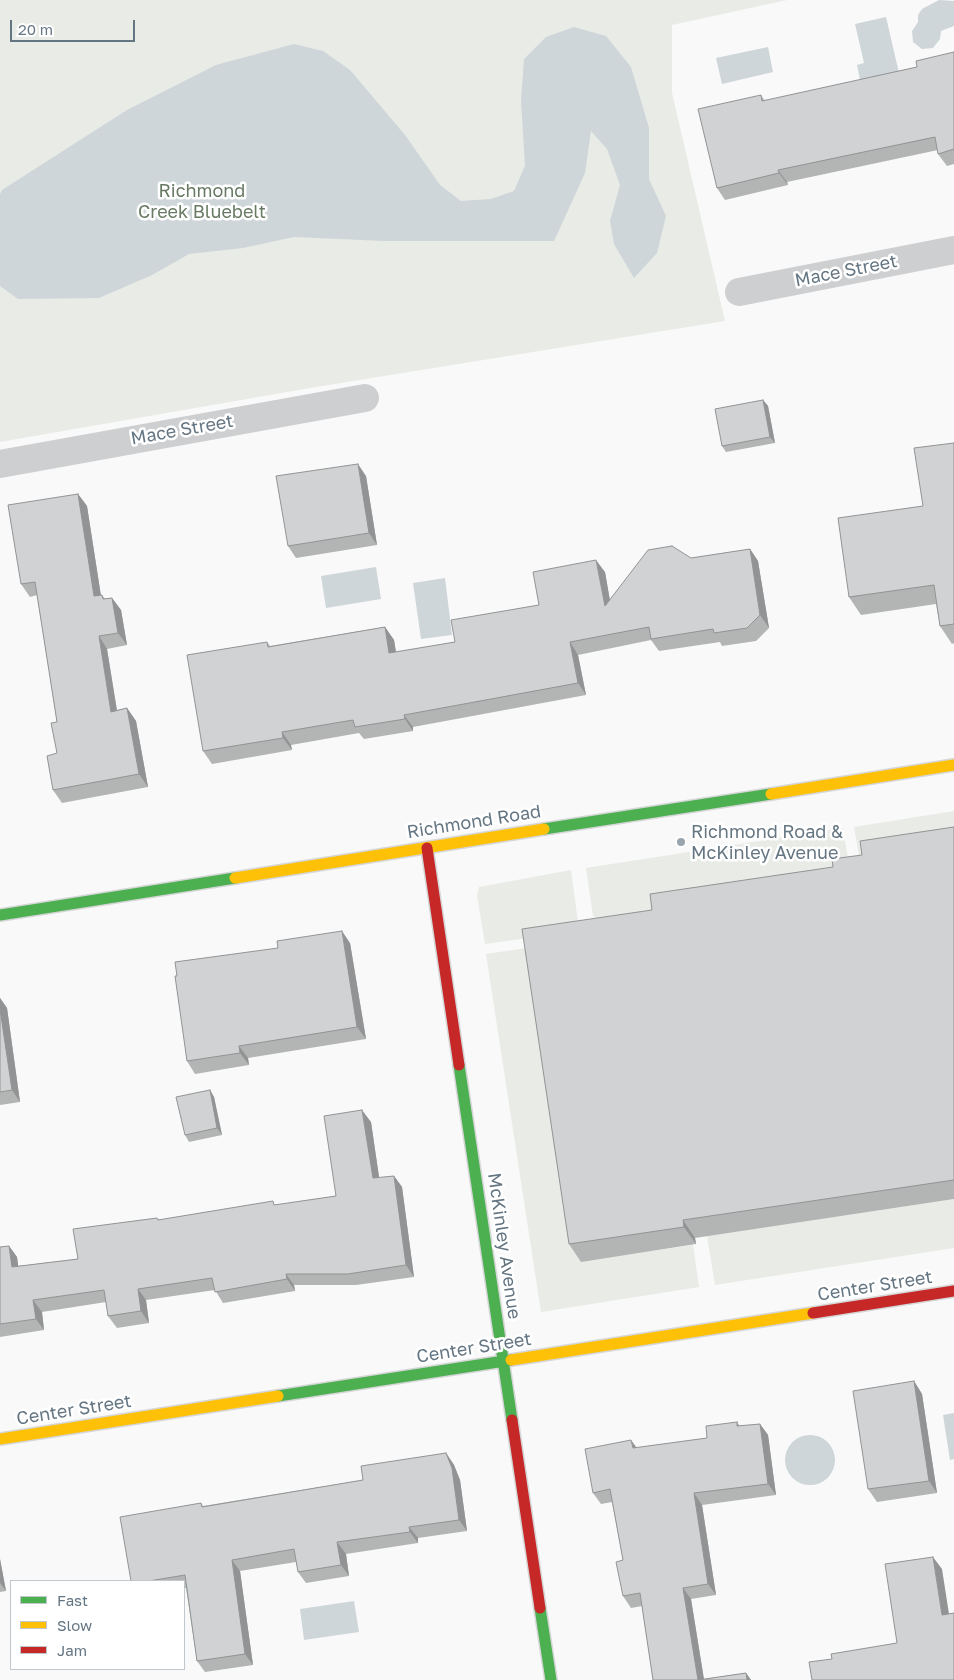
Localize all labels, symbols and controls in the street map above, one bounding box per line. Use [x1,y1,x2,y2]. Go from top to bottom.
scale bar [12,10,138,42]
text: 20 m [18,20,53,38]
park label: Richmond Creek Bluebelt [138,180,266,222]
street label: Mace Street [793,251,899,291]
street label: Mace Street [129,410,235,450]
street label: Richmond Road [405,801,543,843]
place label: Richmond Road & McKinley Avenue [691,821,843,864]
marker: Richmond Road & McKinley Avenue [675,836,687,848]
street label: McKinley Avenue [483,1172,525,1320]
street label: Center Street [816,1266,934,1306]
street label: Center Street [415,1328,533,1368]
street label: Center Street [15,1390,133,1430]
legend [10,1580,185,1670]
text: Fast [57,1591,88,1609]
text: Slow [57,1616,92,1634]
text: Jam [57,1641,87,1659]

